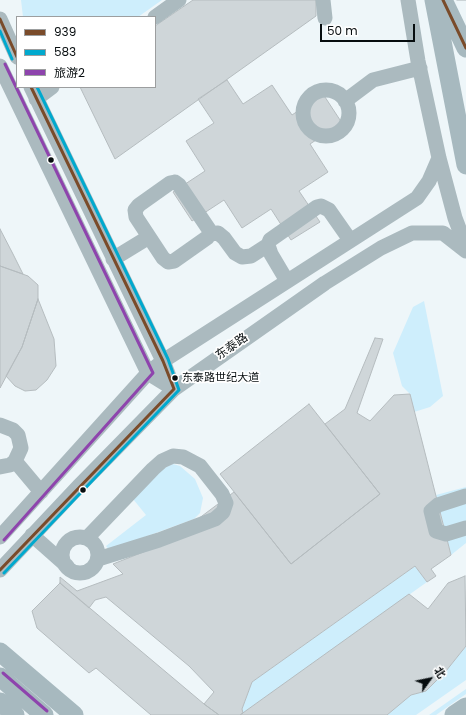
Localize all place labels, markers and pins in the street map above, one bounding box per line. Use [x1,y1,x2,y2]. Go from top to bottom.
unlabelled marker [46,155,56,165]
place label: 东泰路世纪大道 [182,371,259,385]
marker: 东泰路世纪大道 [170,373,180,383]
unlabelled marker [78,485,88,495]

